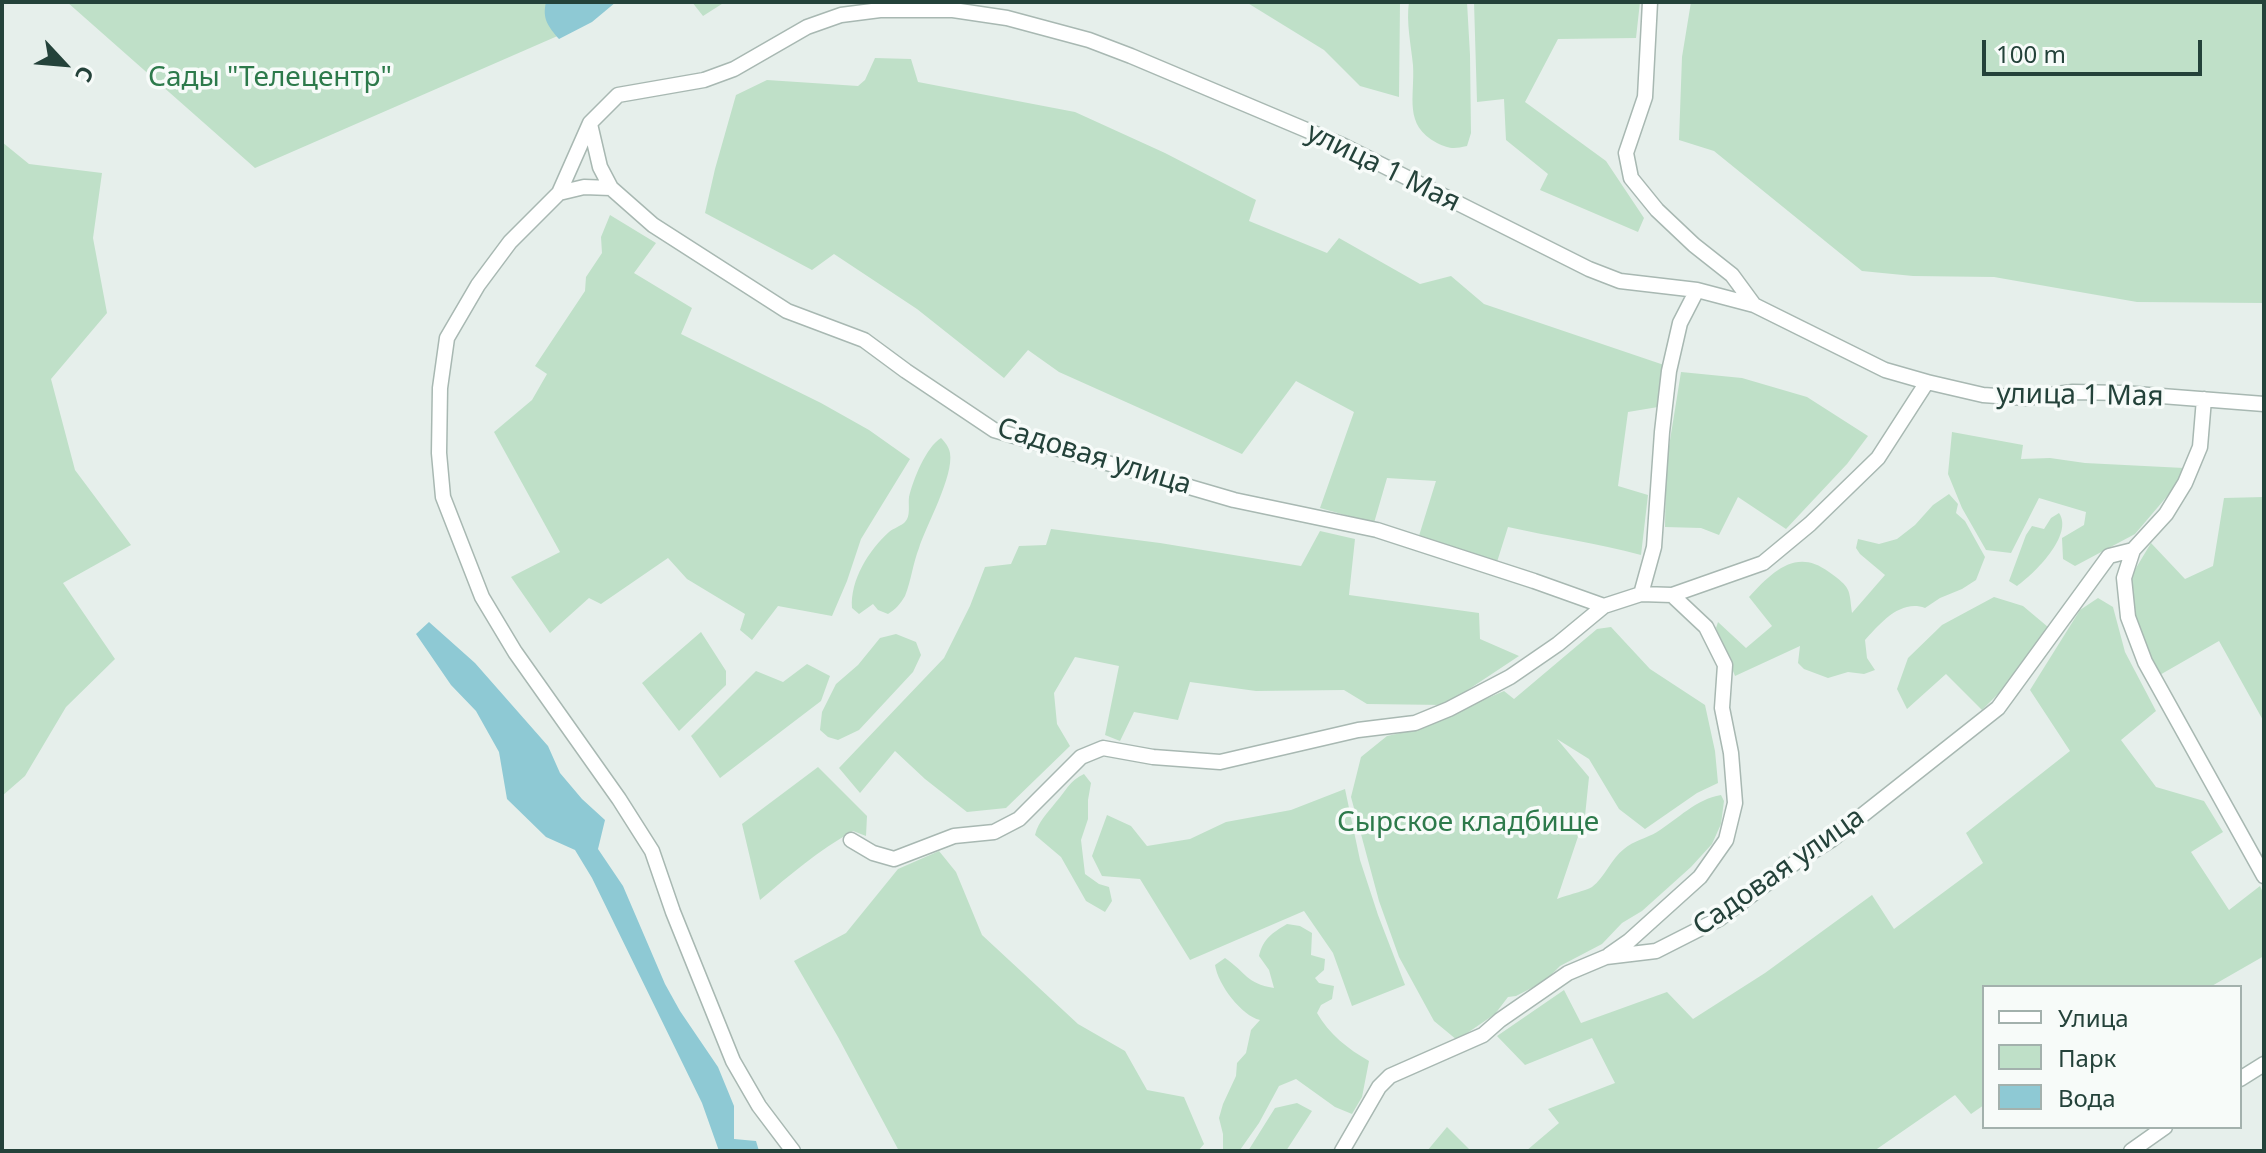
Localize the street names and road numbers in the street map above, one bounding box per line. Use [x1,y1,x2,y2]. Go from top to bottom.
street label: улица 1 Мая [1301,116,1465,220]
street label: улица 1 Мая [1996,378,2164,414]
street label: Садовая улица [993,412,1195,502]
street label: Садовая улица [1687,801,1871,943]

